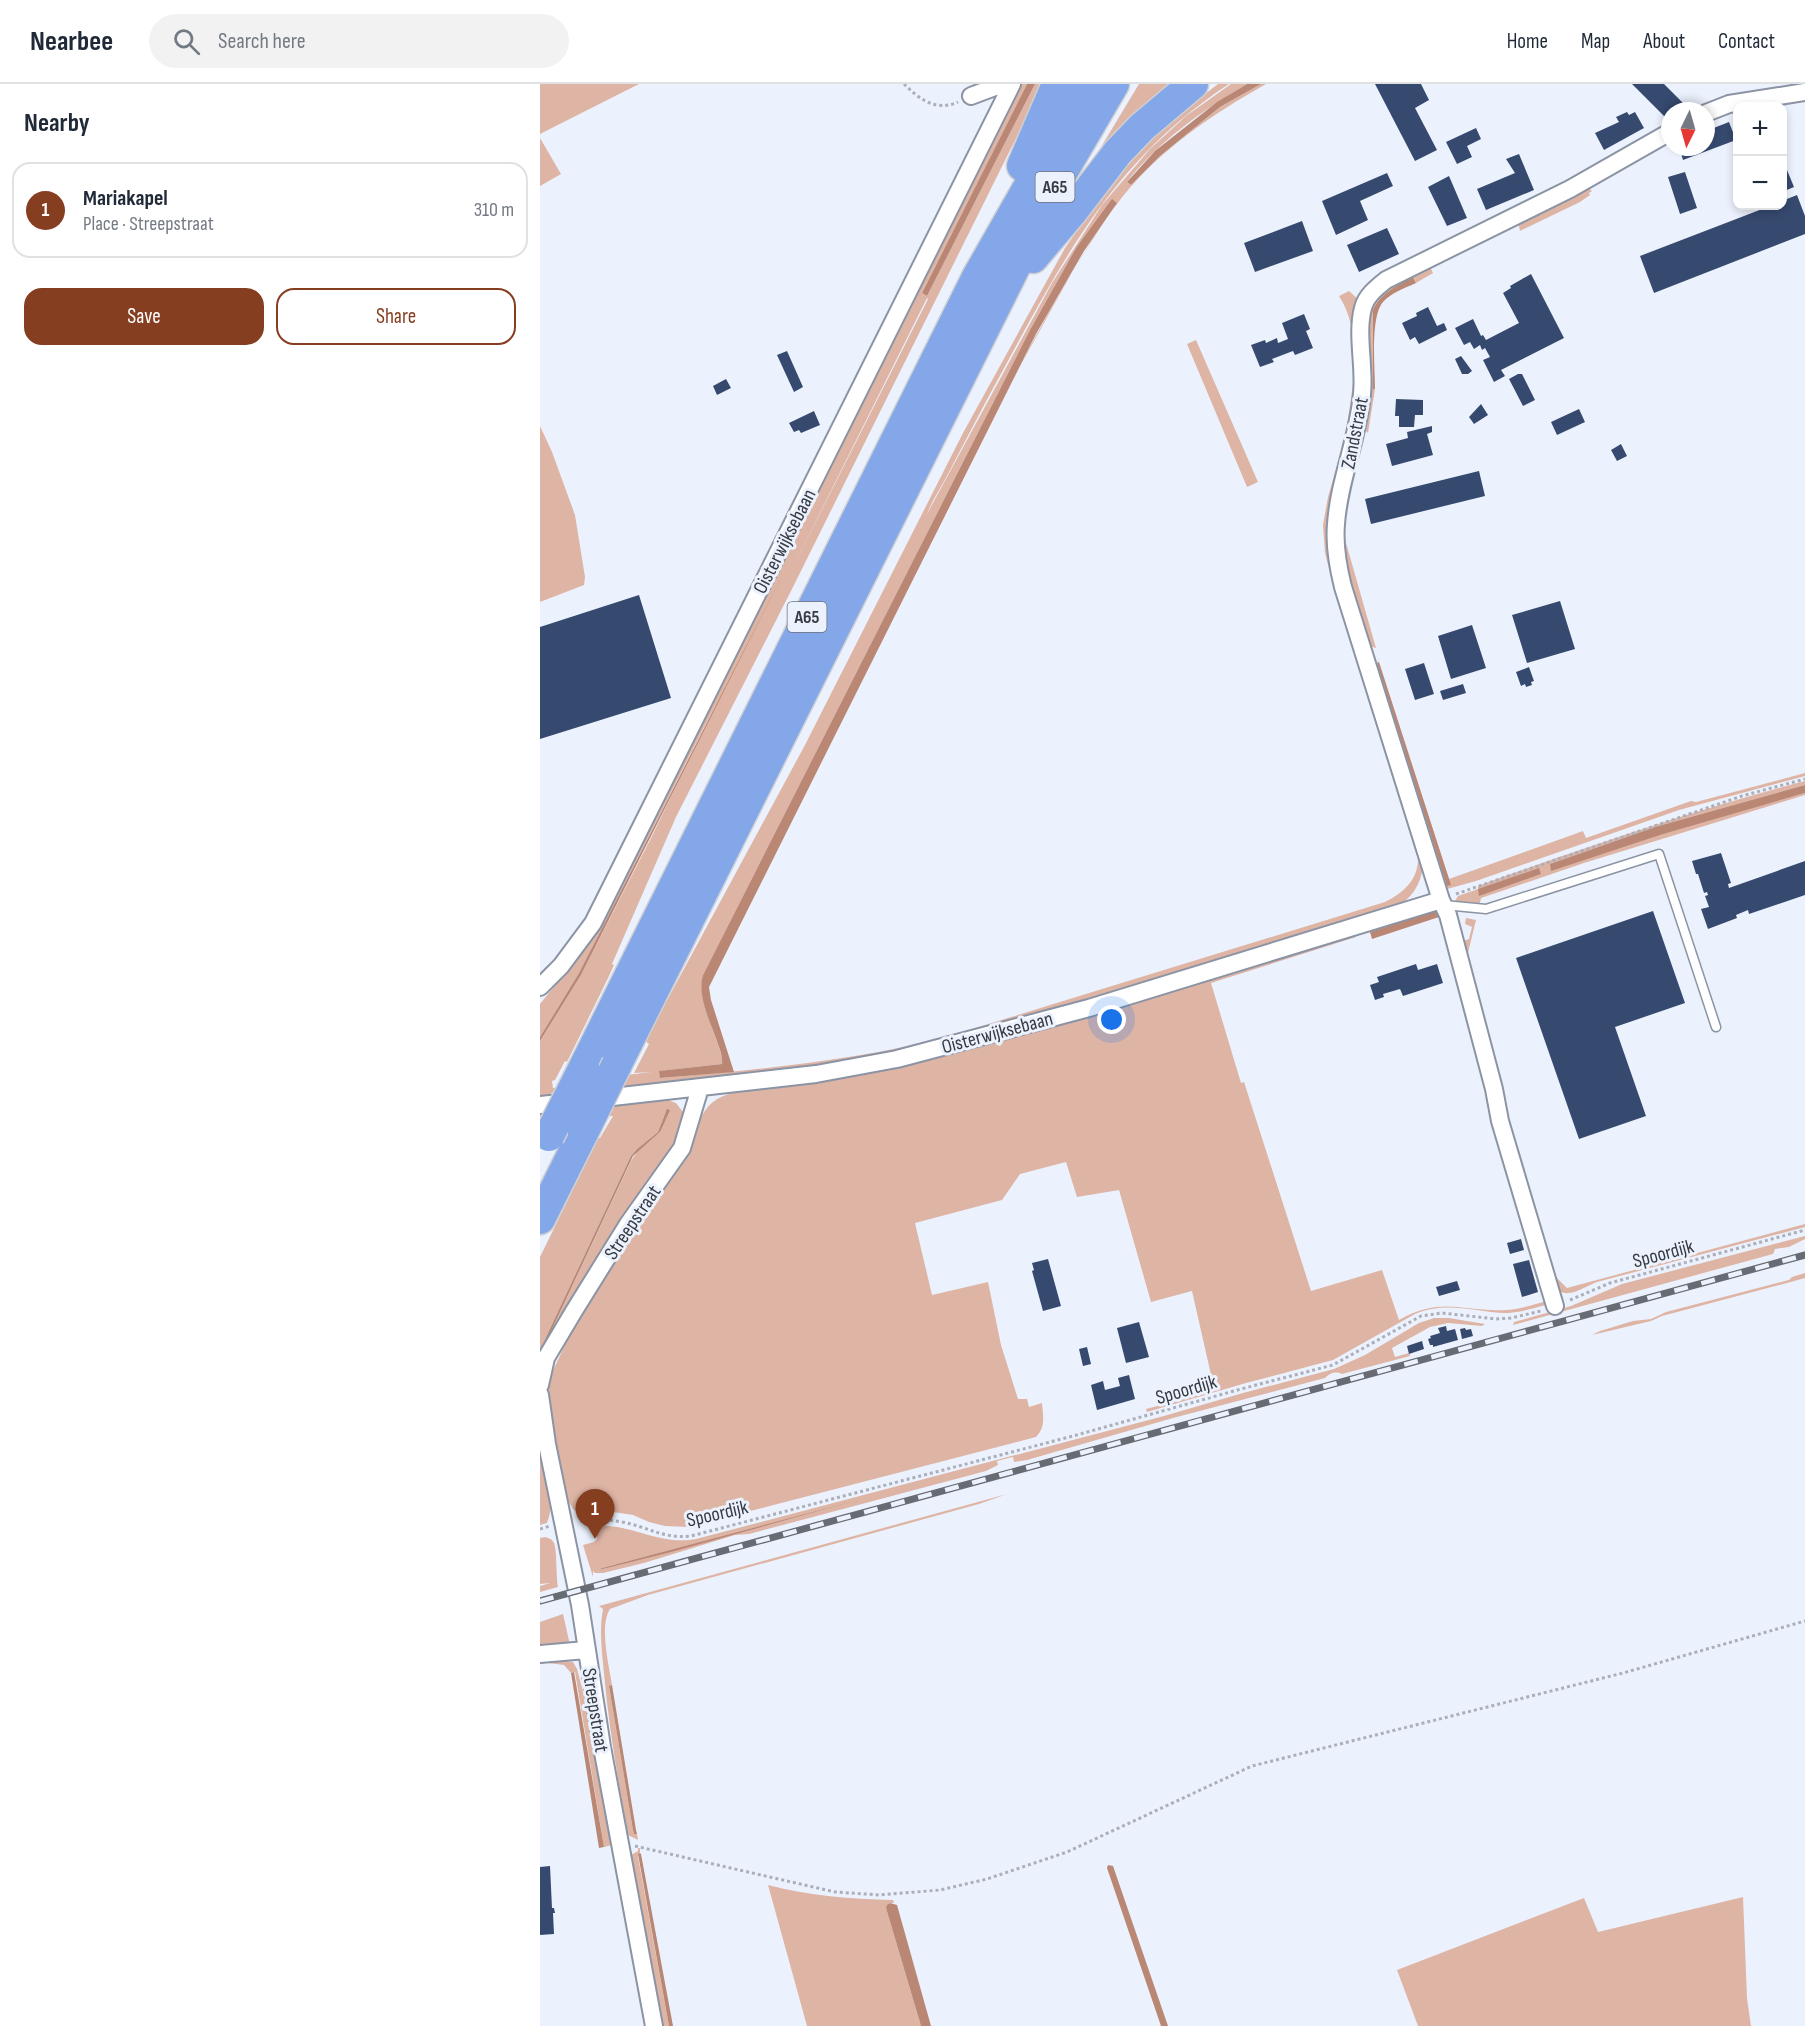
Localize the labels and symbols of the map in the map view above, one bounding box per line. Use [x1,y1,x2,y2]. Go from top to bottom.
north arrow [1661,102,1715,156]
road number: A65 [1036,172,1074,202]
street label: Zandstraat [1336,395,1374,471]
street label: Oisterwijksebaan [748,485,821,598]
road number: A65 [788,602,826,632]
your location [1097,1005,1126,1034]
street label: Oisterwijksebaan [939,1007,1055,1059]
street label: Streepstraat [599,1181,666,1264]
street label: Spoordijk [1630,1234,1697,1274]
street label: Spoordijk [1153,1370,1220,1410]
pin: 1 [576,1490,614,1539]
street label: Spoordijk [684,1495,751,1533]
street label: Streepstraat [577,1666,613,1754]

